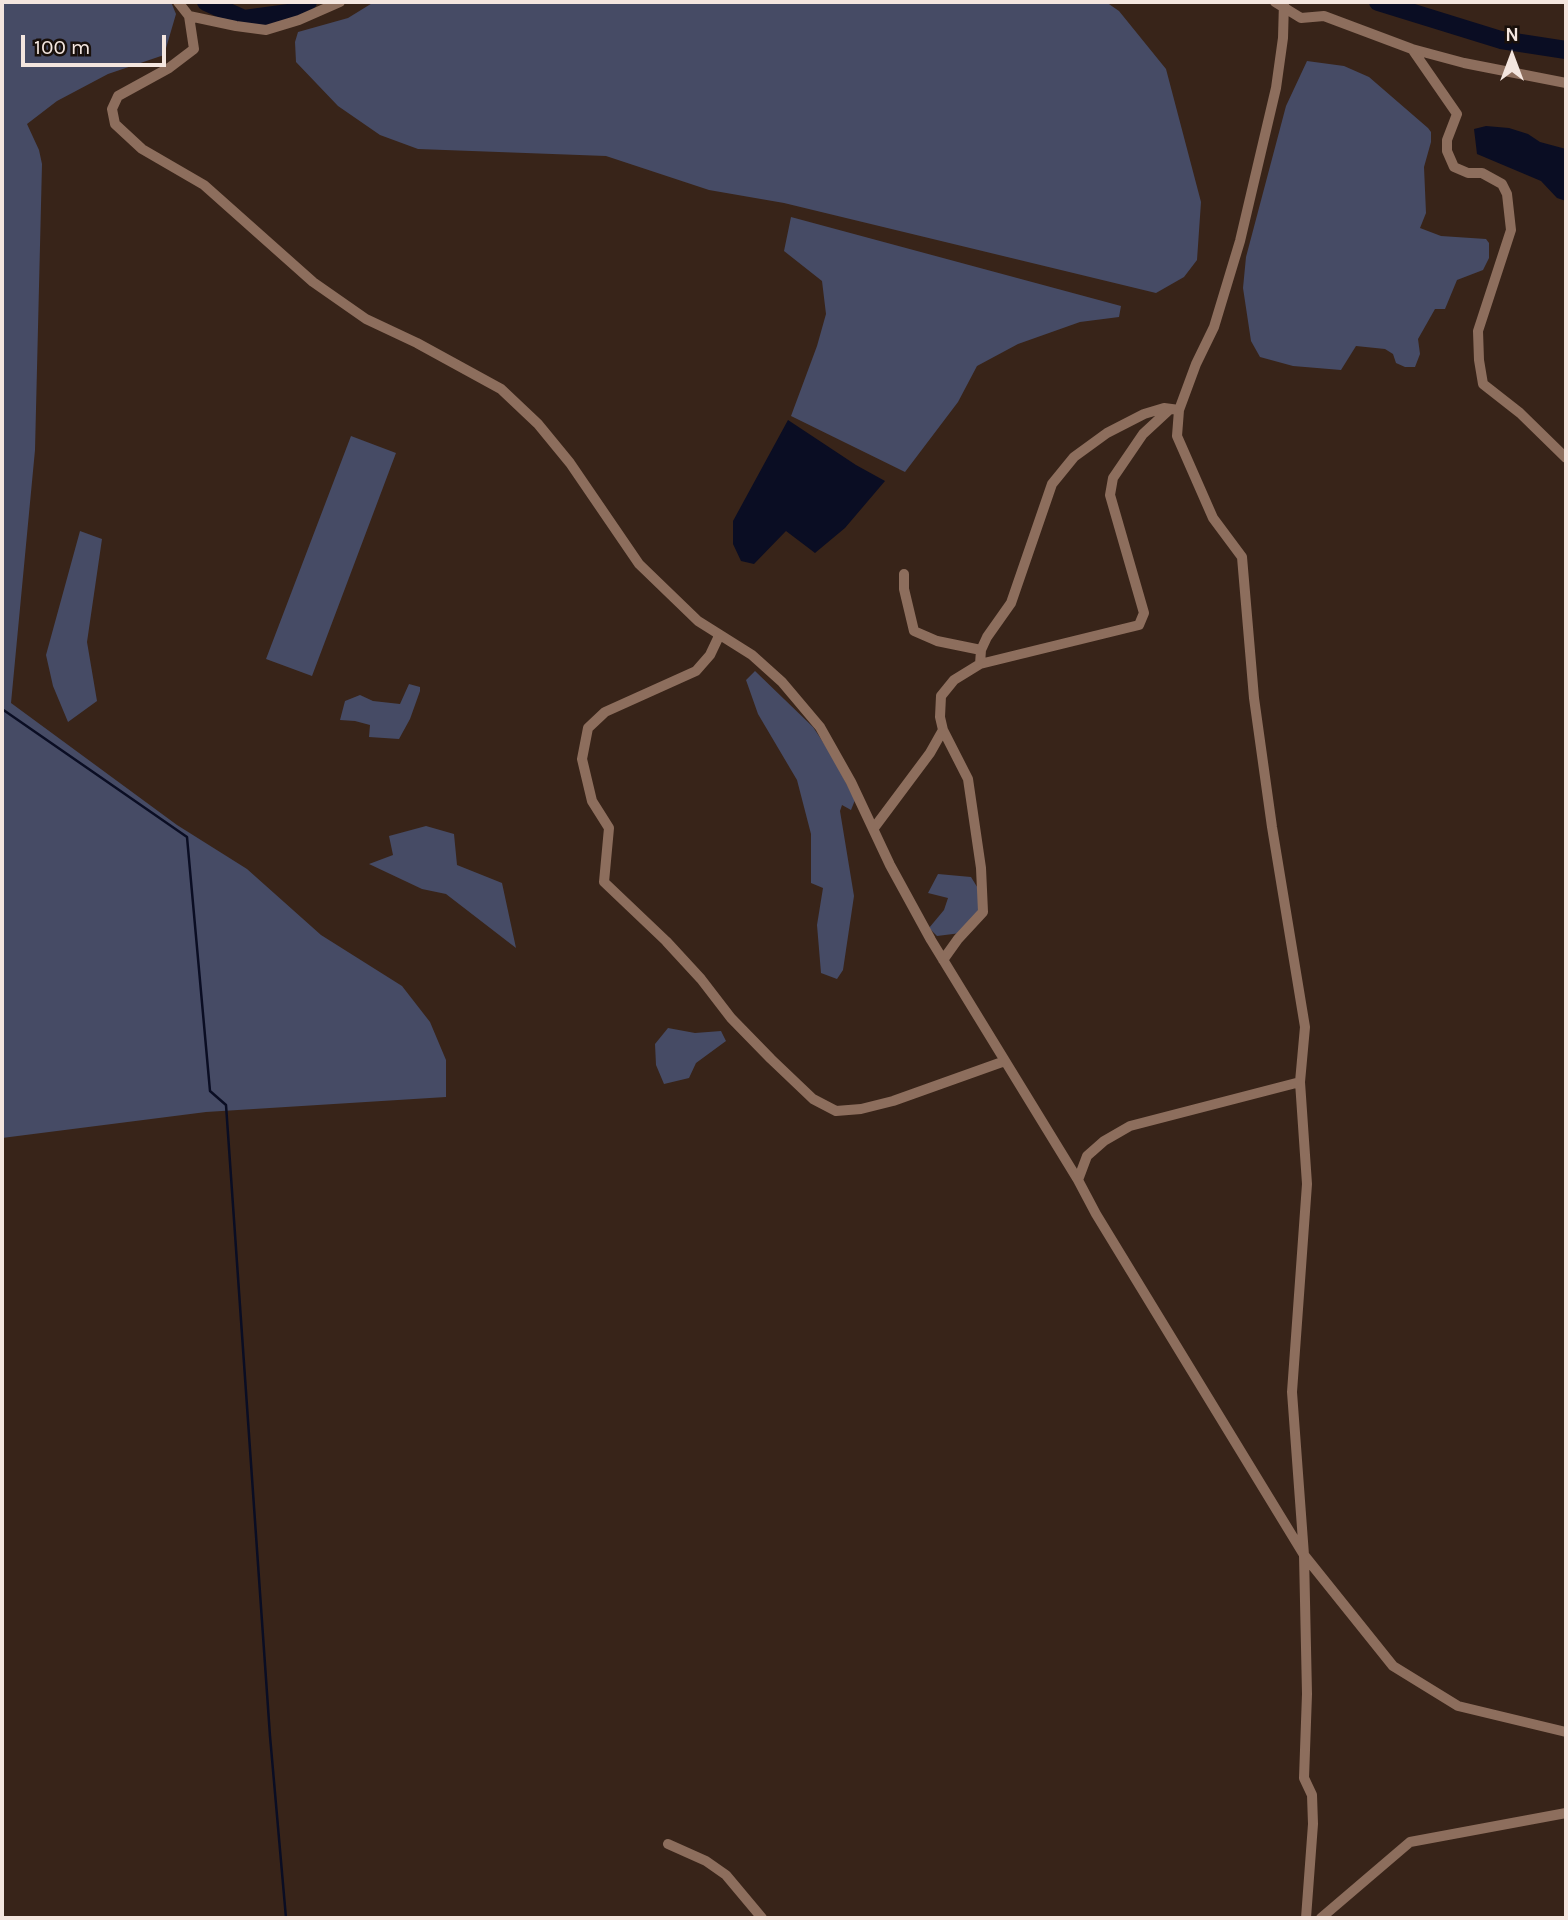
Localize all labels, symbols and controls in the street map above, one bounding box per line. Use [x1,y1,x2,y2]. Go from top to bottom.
scale bar [24,21,170,65]
north arrow [1477,21,1547,91]
text: N [1505,24,1519,46]
text: 100 m [34,35,91,59]

